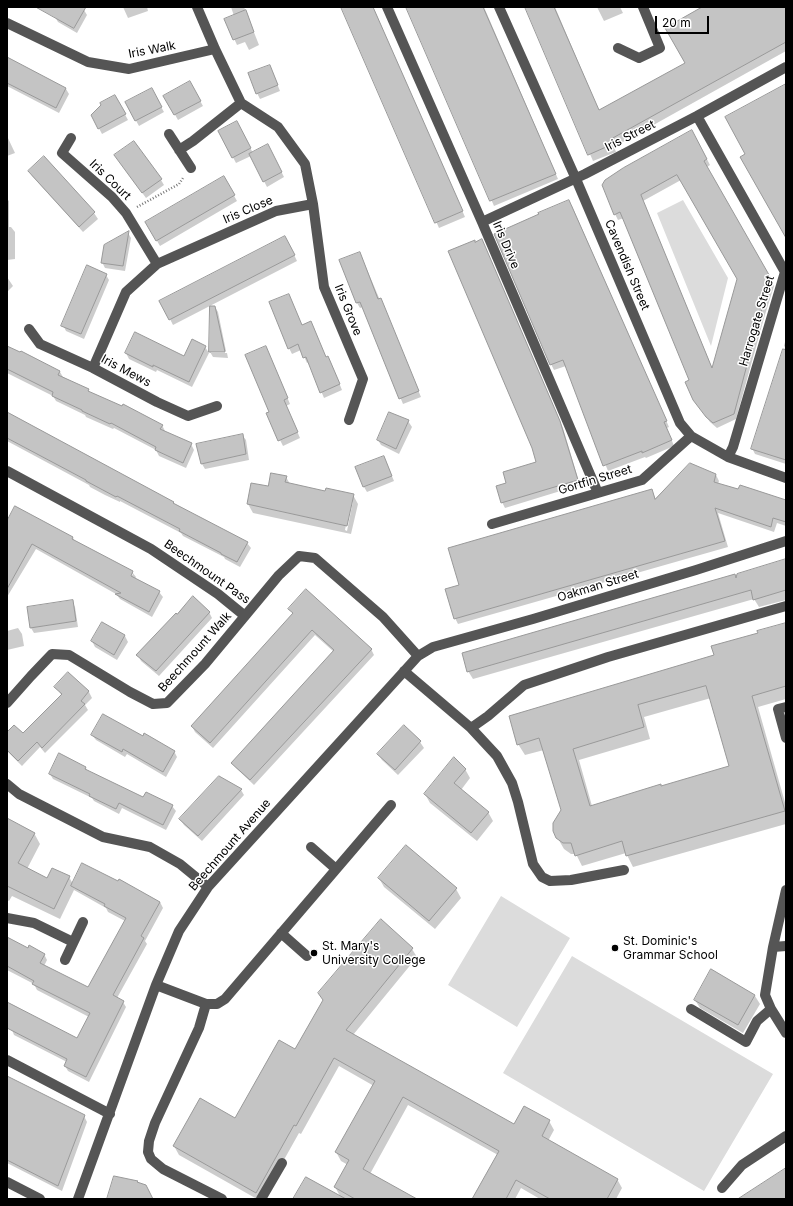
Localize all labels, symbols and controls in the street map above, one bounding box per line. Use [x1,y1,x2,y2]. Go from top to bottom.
scale bar [657,8,711,34]
text: 20 m [662,15,691,30]
street label: Iris Walk [127,38,177,62]
street label: Iris Street [602,117,658,155]
street label: Iris Court [86,157,134,203]
street label: Iris Close [221,193,275,227]
street label: Cavendish Street [601,218,653,312]
street label: Iris Drive [490,219,522,271]
street label: Harrogate Street [736,274,778,368]
street label: Iris Grove [331,282,365,338]
street label: Iris Mews [99,352,153,390]
street label: Gortfin Street [556,462,634,498]
street label: Beechmount Pass [161,537,253,607]
street label: Oakman Street [556,567,640,605]
street label: Beechmount Walk [155,609,235,695]
street label: Beechmount Avenue [186,796,274,894]
place label: St. Dominic's Grammar School [623,934,718,962]
place label: St. Mary's University College [322,939,426,967]
marker: St. Dominic's Grammar School [610,943,620,953]
marker: St. Mary's University College [309,948,319,958]

